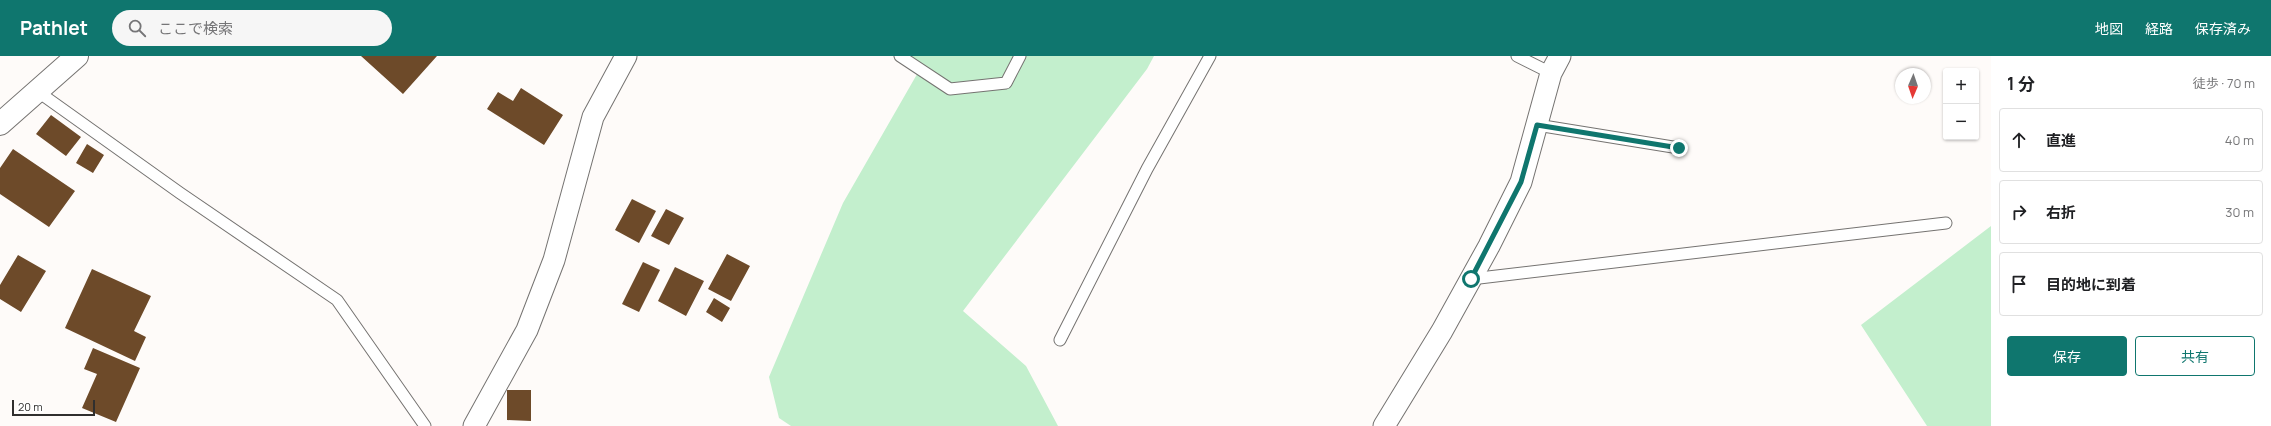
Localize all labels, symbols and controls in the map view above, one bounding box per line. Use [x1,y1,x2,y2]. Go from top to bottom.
search box [112,10,392,46]
text: Pathlet [20,15,88,41]
icon: search [126,17,148,39]
text: ここで検索 [158,18,233,39]
text: 地図 [2095,19,2123,38]
text: 経路 [2145,19,2173,38]
text: 保存済み [2195,19,2251,38]
north arrow [1895,68,1931,104]
map controls [1943,68,1979,140]
button: + [1943,68,1979,104]
text: 1 分 [2007,72,2035,95]
text: 徒歩 · 70 m [2193,74,2255,92]
button: − [1943,104,1979,140]
icon: ahead [2008,129,2030,151]
text: 直進 [2046,130,2076,151]
text: 40 m [2225,131,2254,149]
route end [1670,139,1688,157]
icon: right [2008,201,2030,223]
text: 右折 [2046,202,2076,223]
text: 30 m [2225,203,2254,221]
route start [1462,270,1480,288]
icon: arrive [2008,273,2030,295]
text: 目的地に到着 [2046,274,2136,295]
button: 保存 [2007,336,2127,376]
button: 共有 [2135,336,2255,376]
scale bar [12,398,95,417]
text: 20 m [18,399,43,414]

